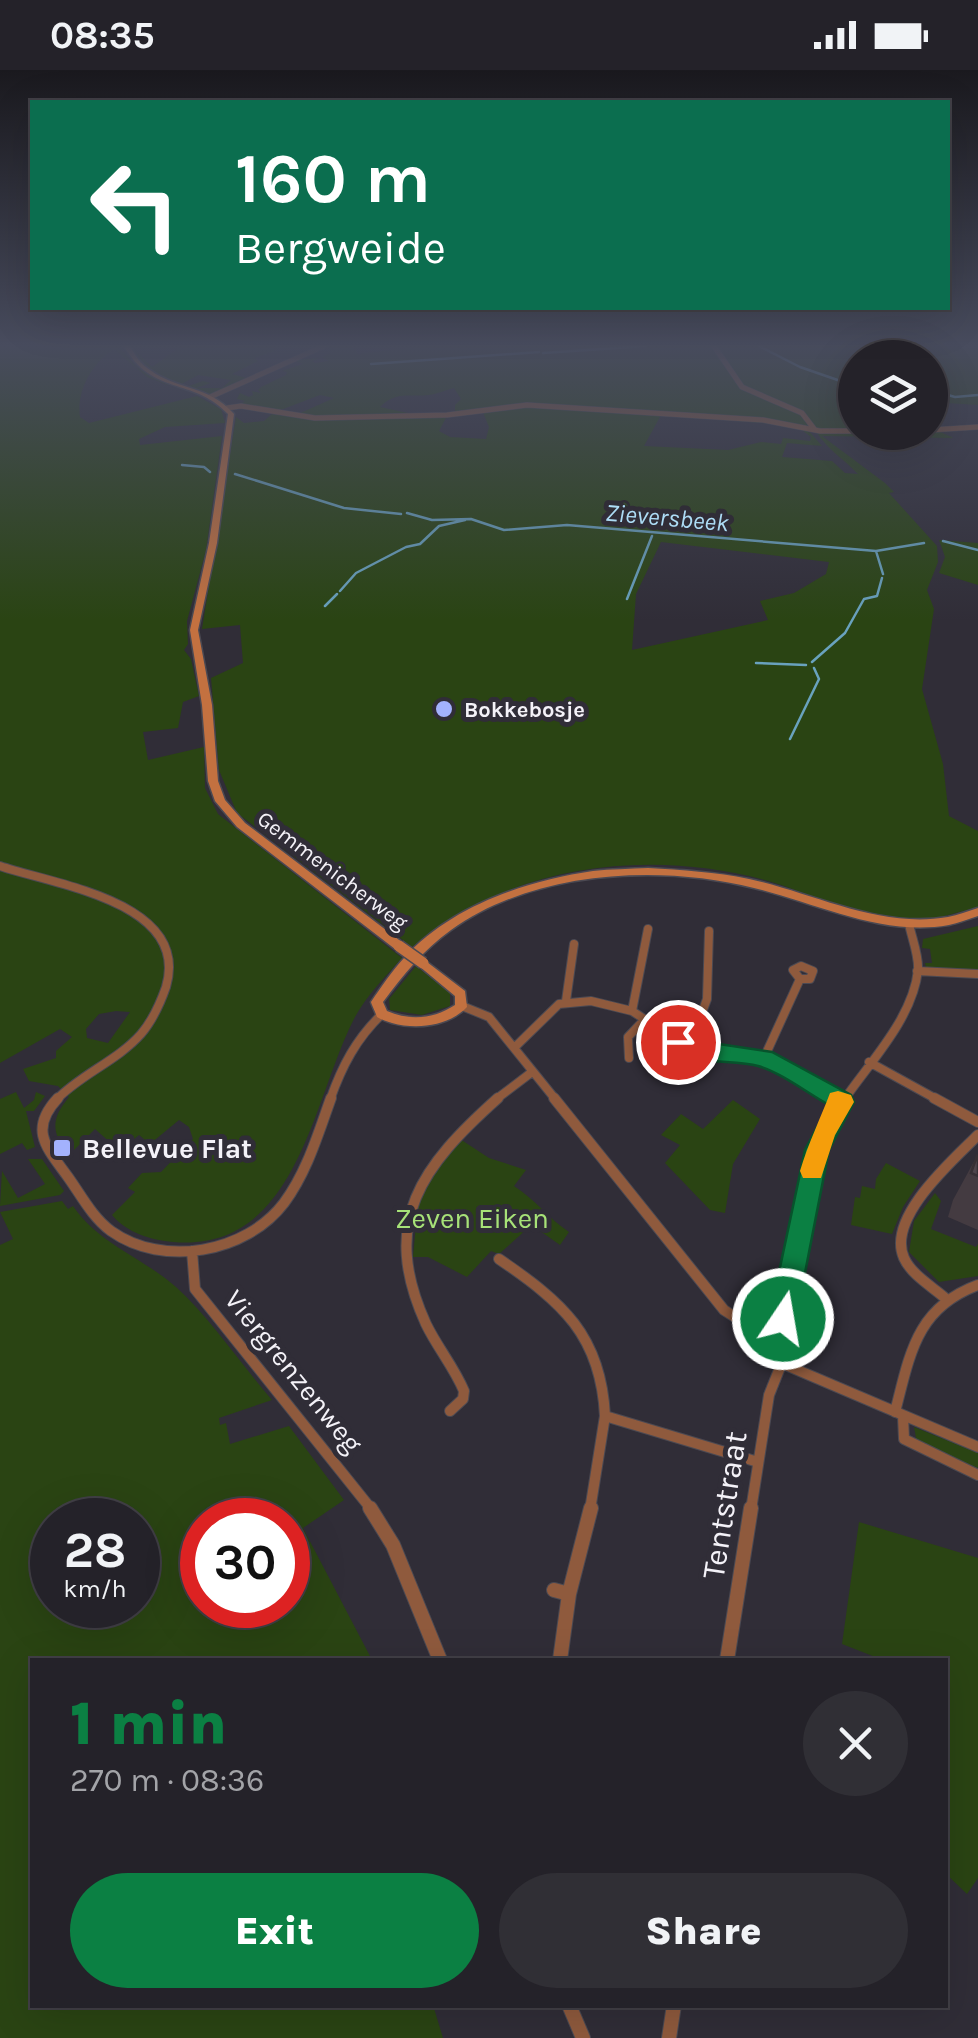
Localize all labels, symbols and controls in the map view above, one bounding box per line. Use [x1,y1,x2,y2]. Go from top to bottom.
text: 08:35 [50,13,155,58]
text: 160 m [235,138,431,220]
icon: left [70,140,200,270]
text: Bergweide [235,222,446,274]
map controls [838,340,948,450]
button: layers [838,340,948,450]
water label: Zieversbeek [604,498,730,537]
place label: Bokkebosje [464,697,585,723]
marker: Bokkebosje [433,698,455,720]
street label: Gemmenicherweg [252,806,413,936]
pin [636,1000,721,1085]
icon: arrive [651,1015,706,1070]
place label: Bellevue Flat [82,1132,252,1165]
marker: Bellevue Flat [51,1137,73,1159]
park label: Zeven Eiken [395,1202,549,1235]
position arrow [731,1267,835,1371]
street label: Viergrenzenweg [218,1283,370,1460]
street label: Tentstraat [695,1429,754,1582]
speed limit sign: 30 [180,1498,310,1628]
text: 28 [64,1521,126,1580]
text: km/h [63,1574,127,1603]
text: 1 min [70,1689,227,1759]
button: close [803,1691,908,1796]
text: 270 m · 08:36 [70,1762,264,1799]
button: Exit [70,1873,479,1988]
button: Share [499,1873,908,1988]

